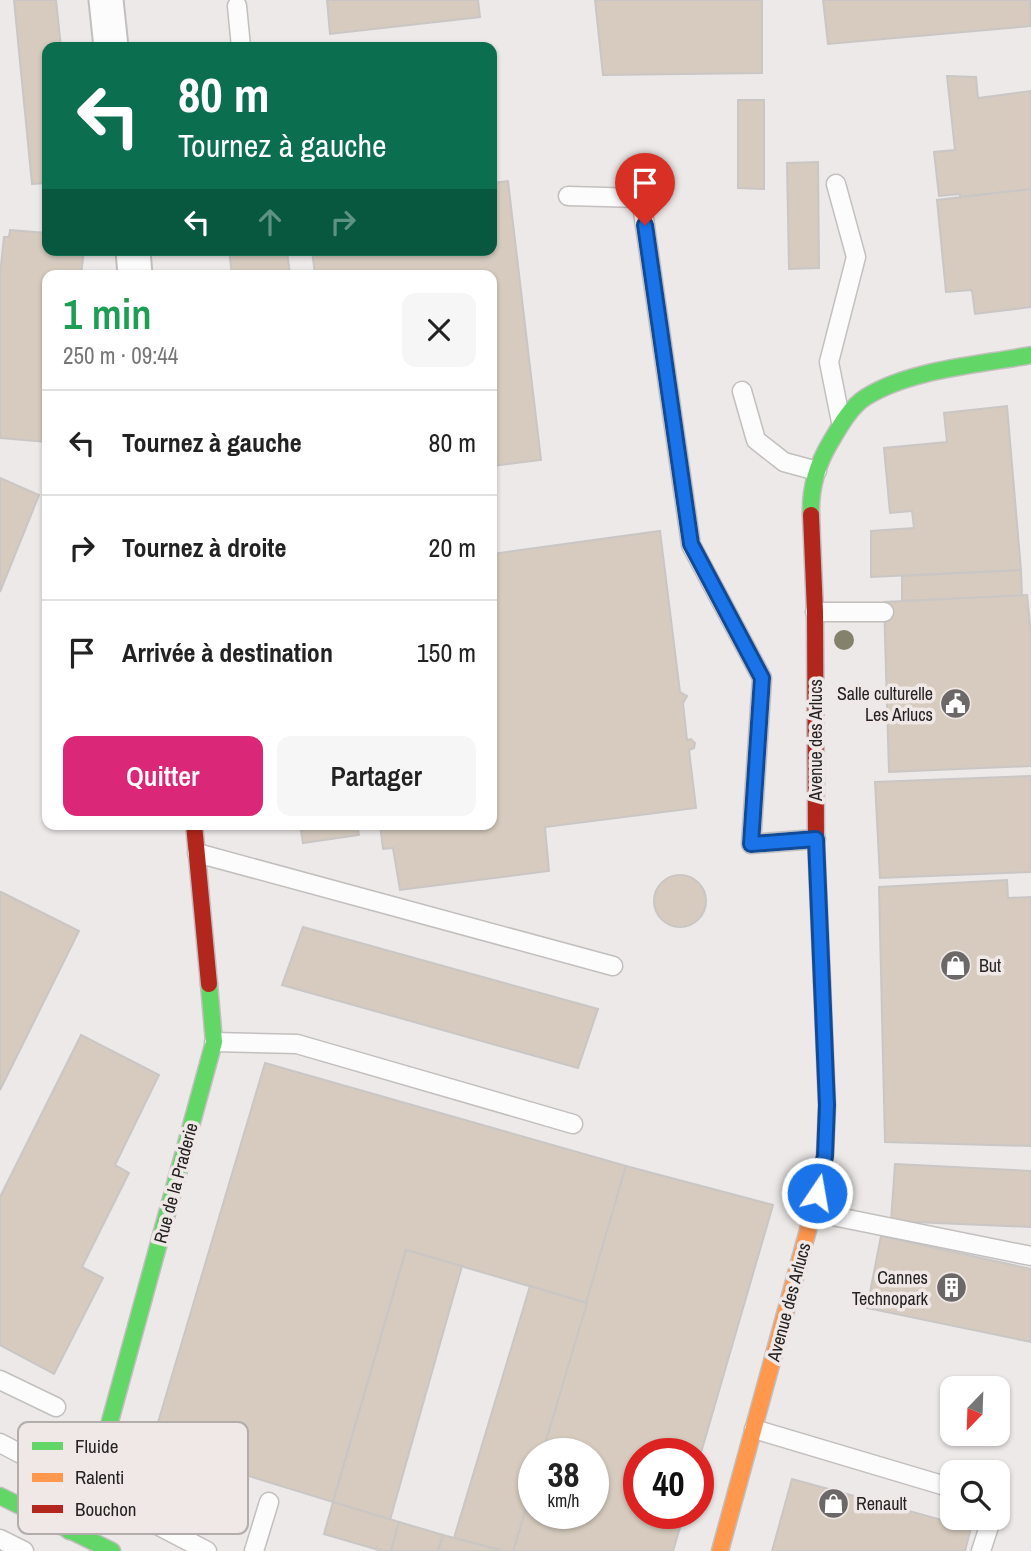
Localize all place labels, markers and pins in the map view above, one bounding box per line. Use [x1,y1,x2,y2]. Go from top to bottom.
pin [615,153,675,225]
place label: Salle culturelle Les Arlucs [837,681,933,727]
public building icon: Salle culturelle Les Arlucs [939,687,973,721]
shop icon: But [939,949,973,983]
place label: But [979,953,1001,978]
place label: Cannes Technopark [852,1265,929,1311]
building icon: Cannes Technopark [934,1271,968,1305]
shop icon: Renault [816,1487,850,1521]
place label: Renault [856,1491,907,1516]

